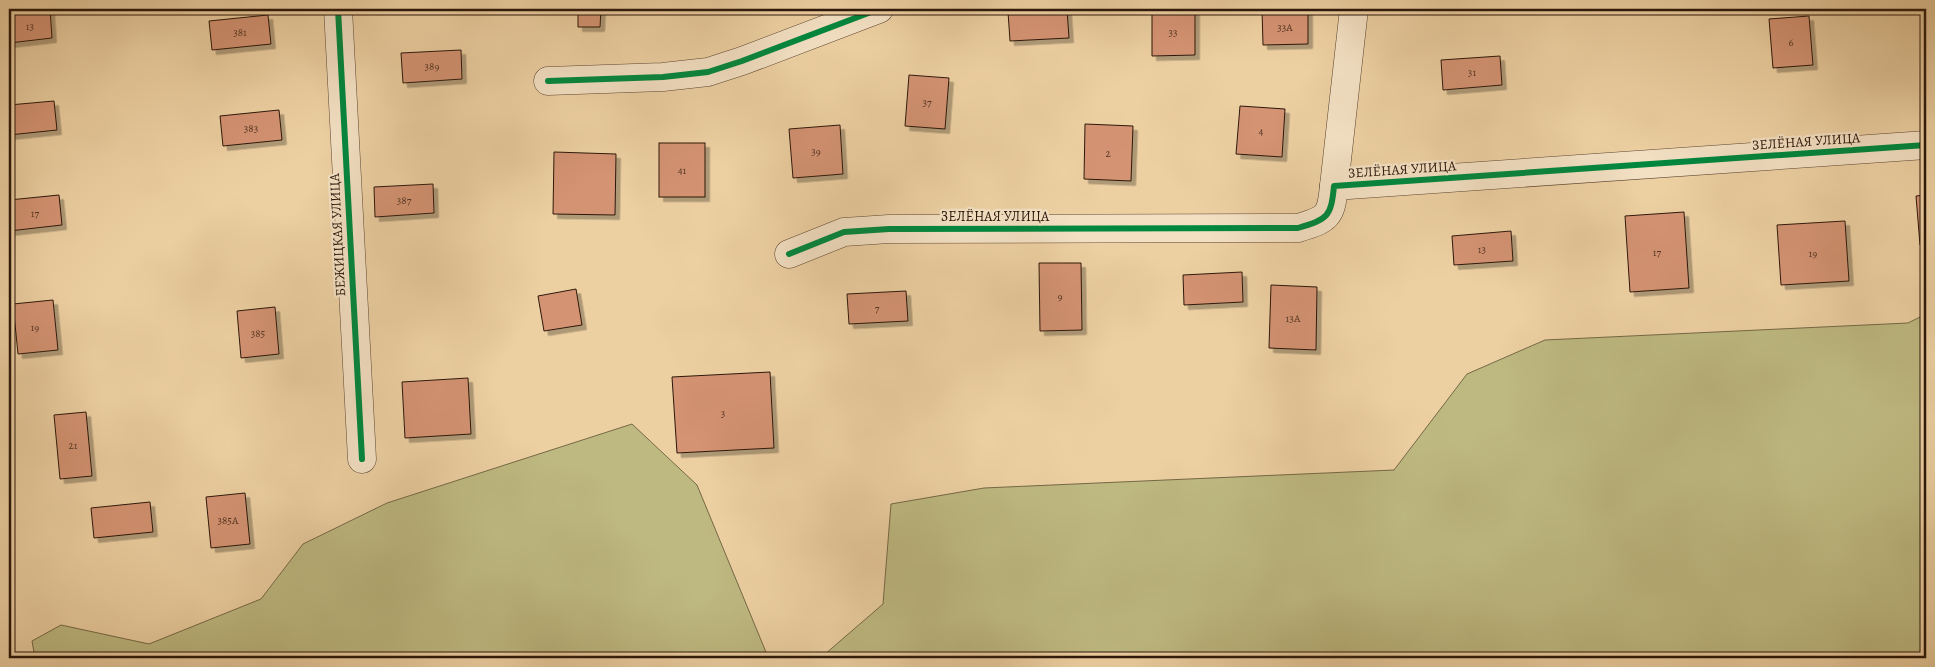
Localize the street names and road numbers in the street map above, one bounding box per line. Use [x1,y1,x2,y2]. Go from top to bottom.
street label: ЗЕЛЁНАЯ УЛИЦА [1751,128,1862,155]
street label: ЗЕЛЁНАЯ УЛИЦА [1347,156,1458,183]
street label: БЕЖИЦКАЯ УЛИЦА [325,172,350,297]
street label: ЗЕЛЁНАЯ УЛИЦА [941,207,1050,226]

